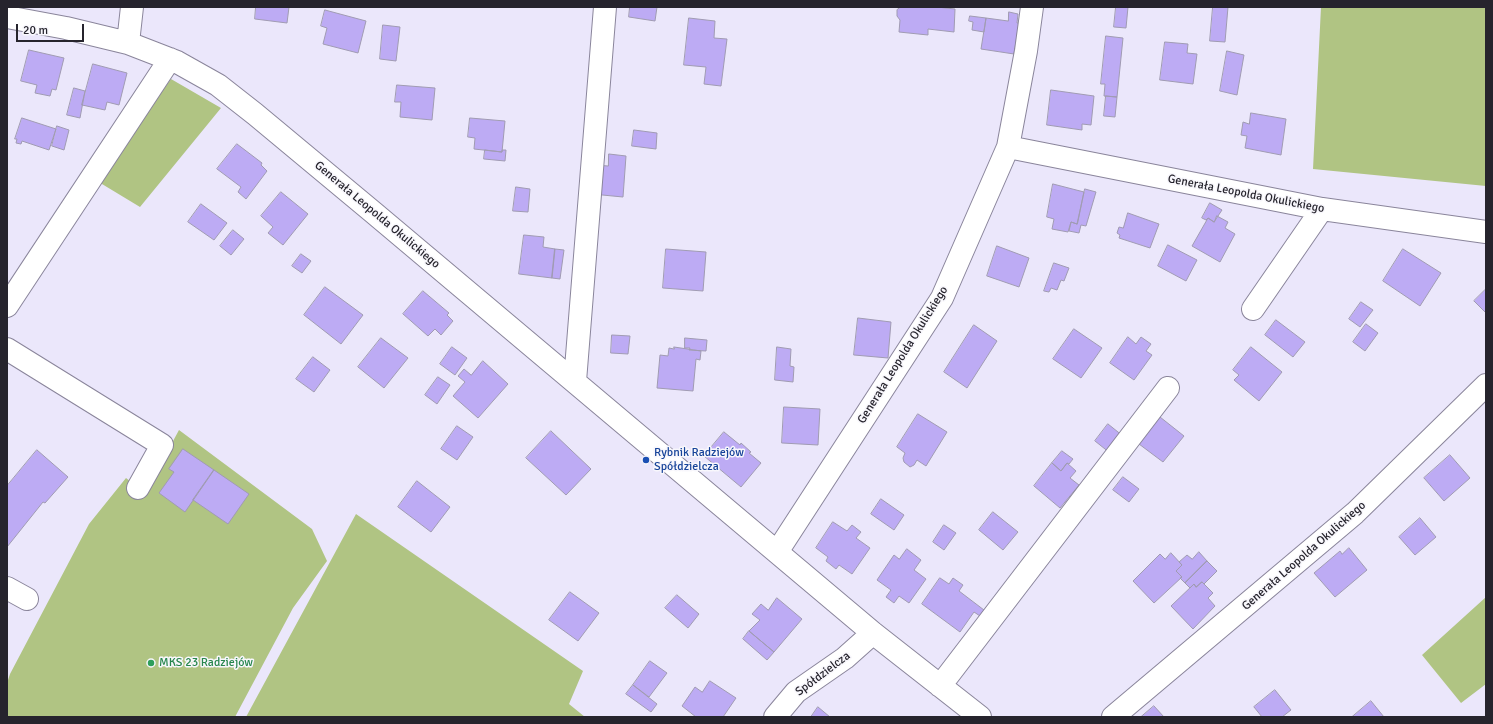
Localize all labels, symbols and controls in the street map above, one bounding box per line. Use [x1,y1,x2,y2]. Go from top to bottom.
scale bar [18,16,86,42]
text: 20 m [23,23,48,38]
street label: Generała Leopolda Okulickiego [311,158,443,272]
street label: Generała Leopolda Okulickiego [1166,172,1326,216]
street label: Generała Leopolda Okulickiego [855,284,951,426]
place label: Rybnik Radziejów Spółdzielcza [654,446,744,474]
marker: Rybnik Radziejów Spółdzielcza [641,455,651,465]
street label: Generała Leopolda Okulickiego [1239,498,1369,614]
street label: Spółdzielcza [793,649,853,699]
place label: MKS 23 Radziejów [159,656,253,670]
marker: MKS 23 Radziejów [146,658,156,668]

